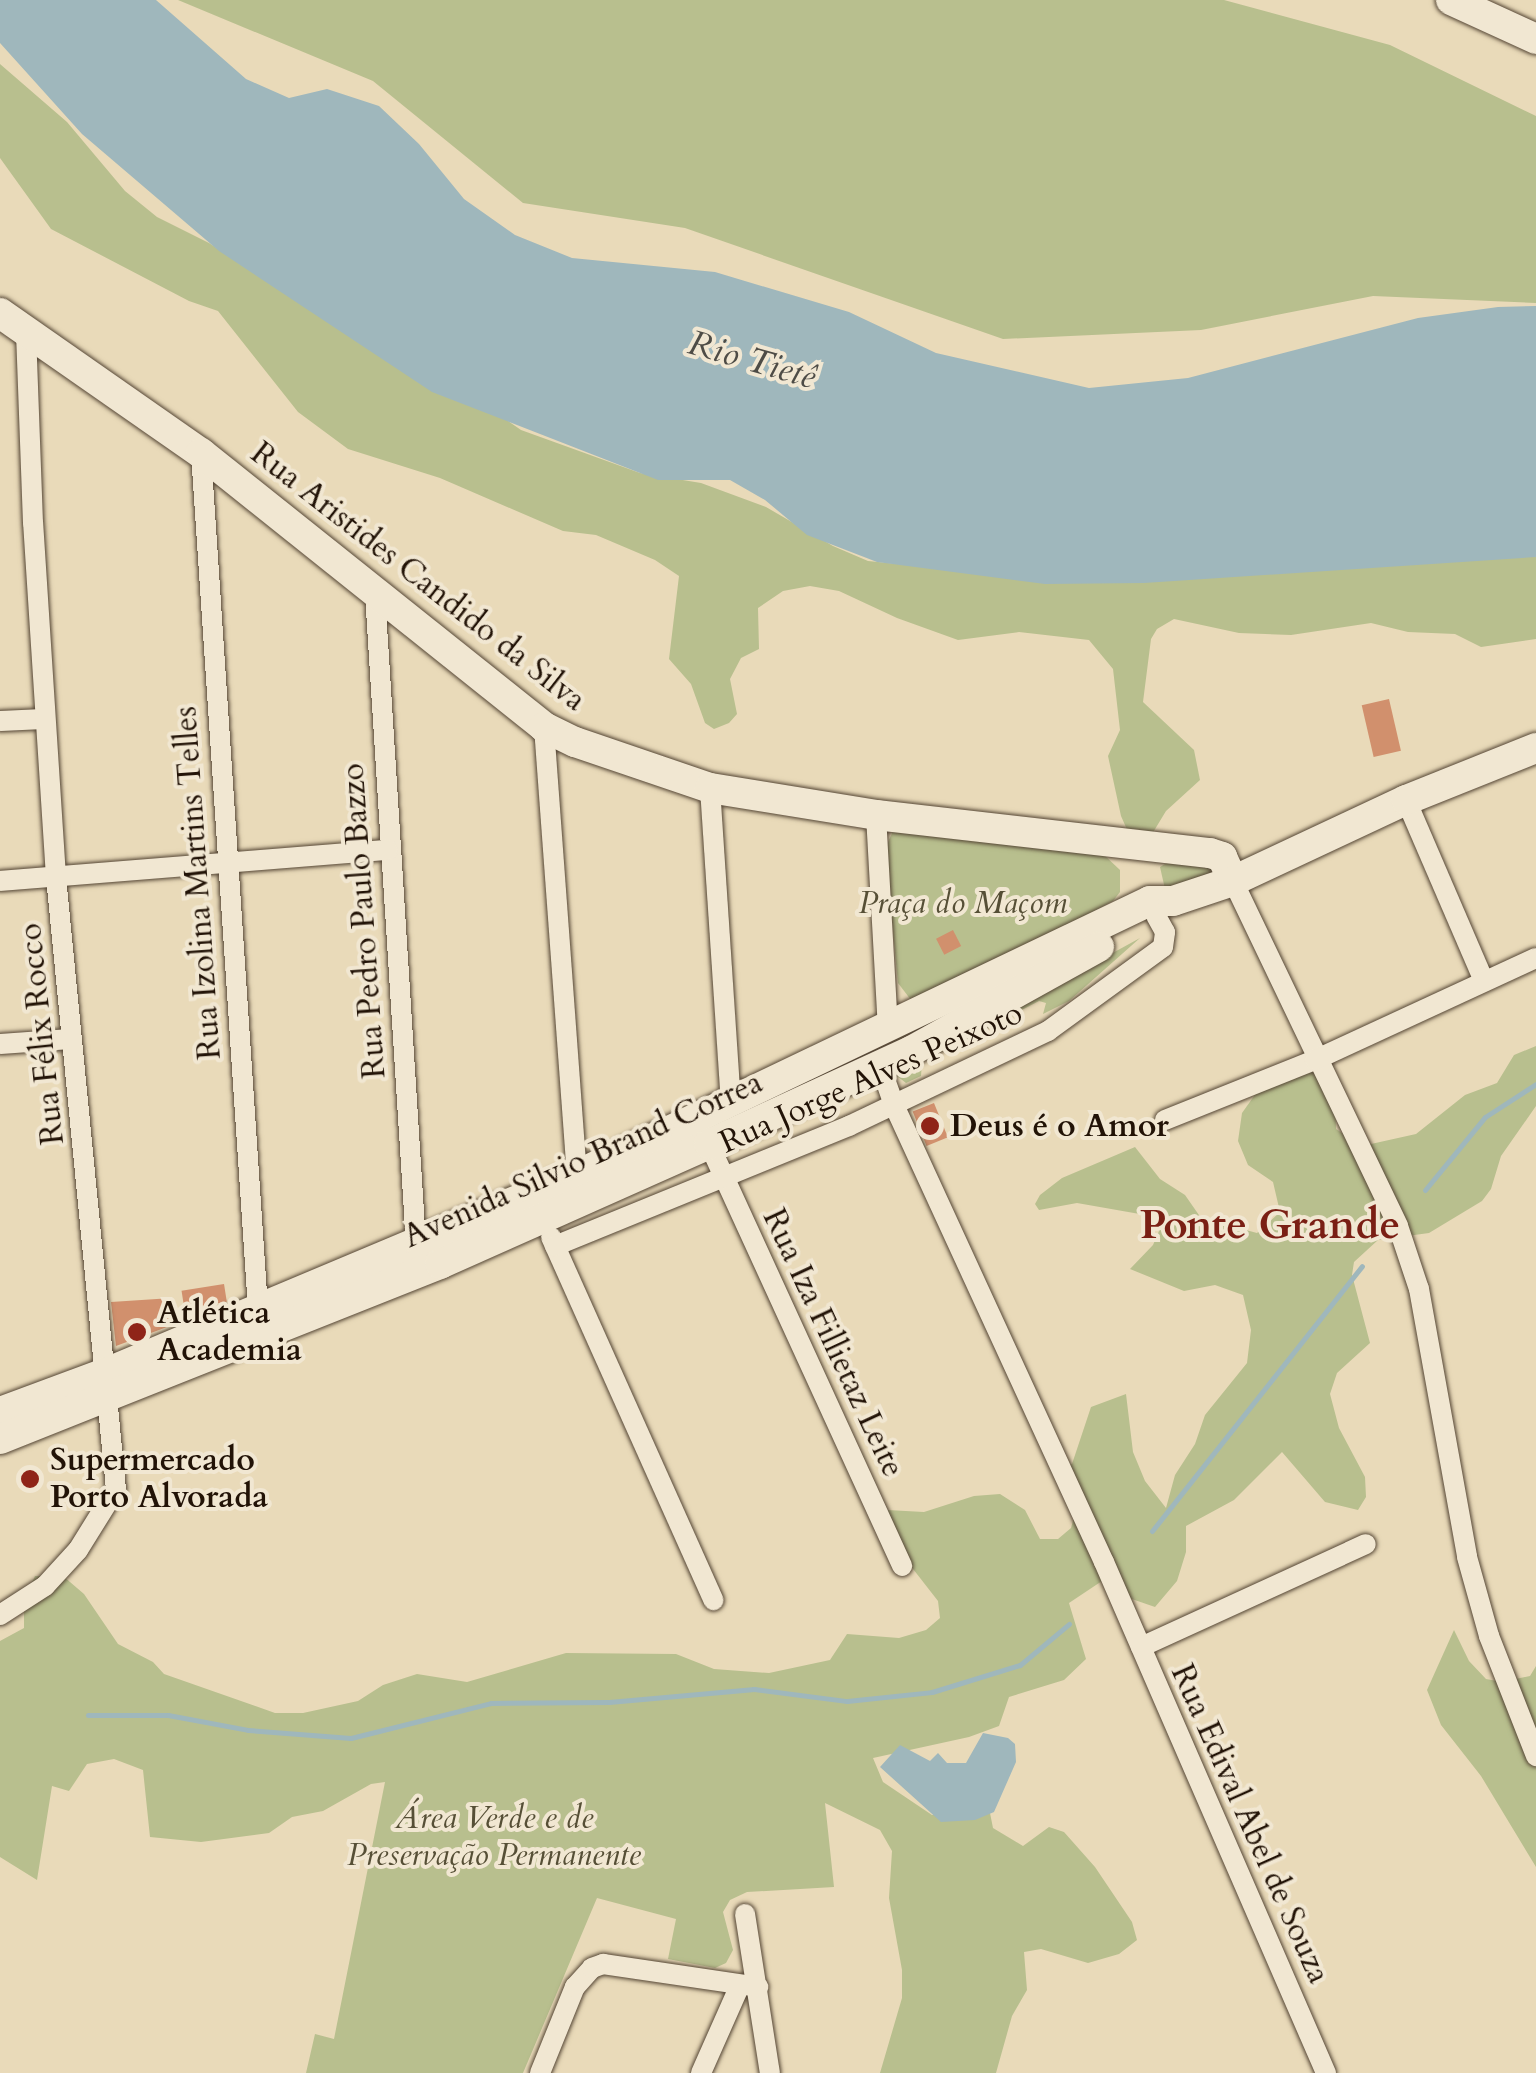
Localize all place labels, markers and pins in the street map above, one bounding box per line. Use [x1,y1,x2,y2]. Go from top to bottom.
place label: Deus é o Amor [950,1107,1169,1145]
marker: Deus é o Amor [919,1115,941,1137]
place label: Atlética Academia [157,1295,302,1370]
marker: Atlética Academia [126,1321,148,1343]
place label: Supermercado Porto Alvorada [50,1442,268,1517]
marker: Supermercado Porto Alvorada [19,1468,41,1490]

